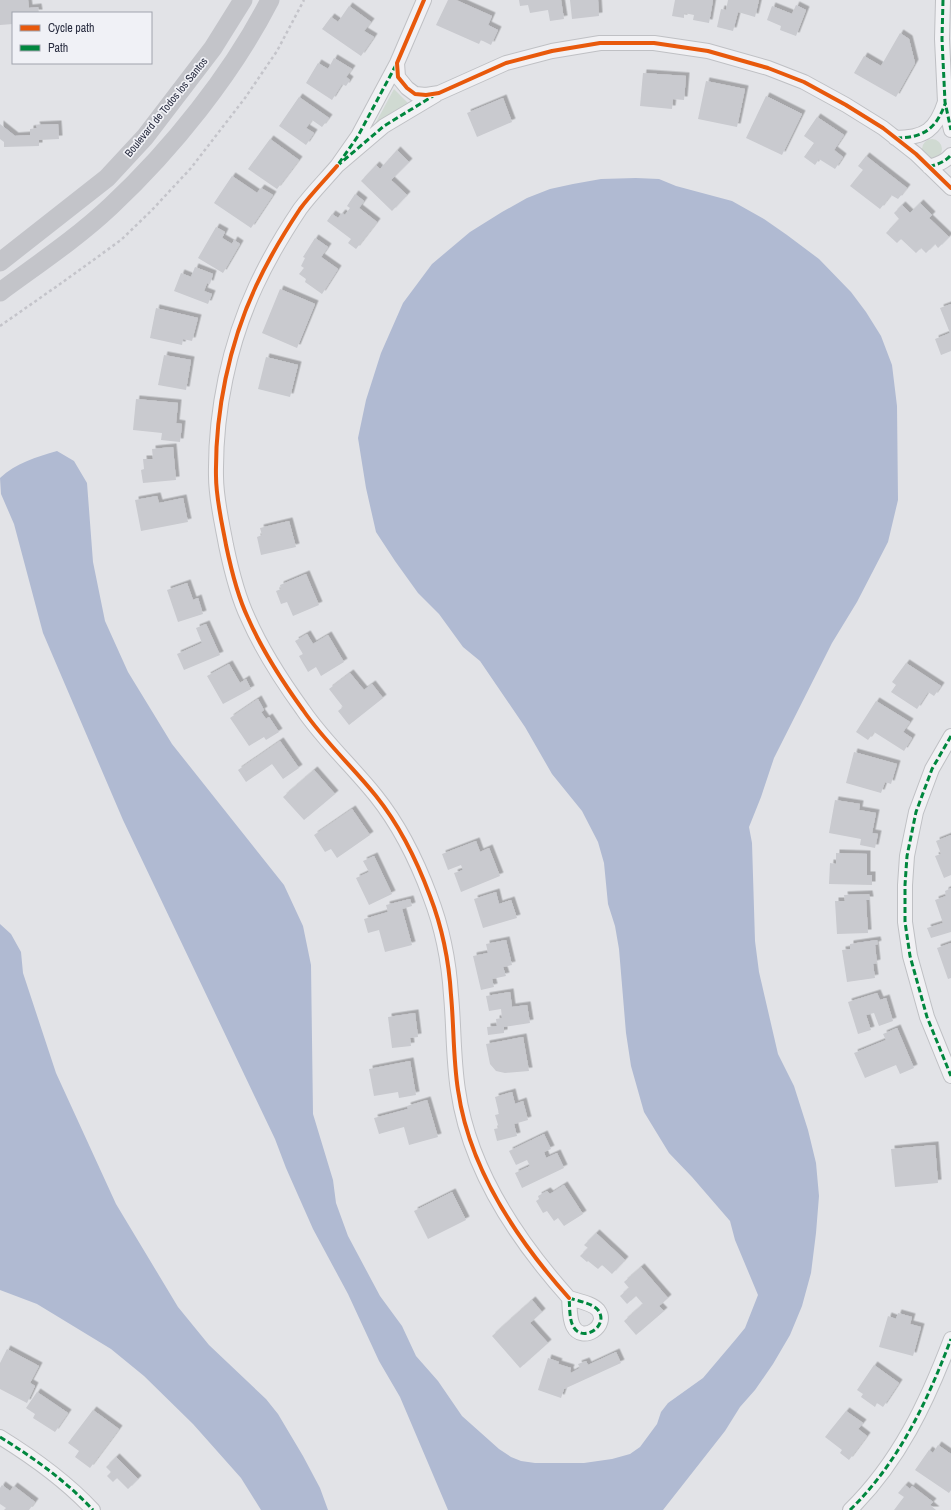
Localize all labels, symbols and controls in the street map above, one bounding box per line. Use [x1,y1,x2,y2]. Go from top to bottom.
legend [12,12,152,64]
text: Cycle path [48,20,95,36]
text: Path [48,40,68,56]
street label: Boulevard de Todos los Santos [121,54,211,160]

